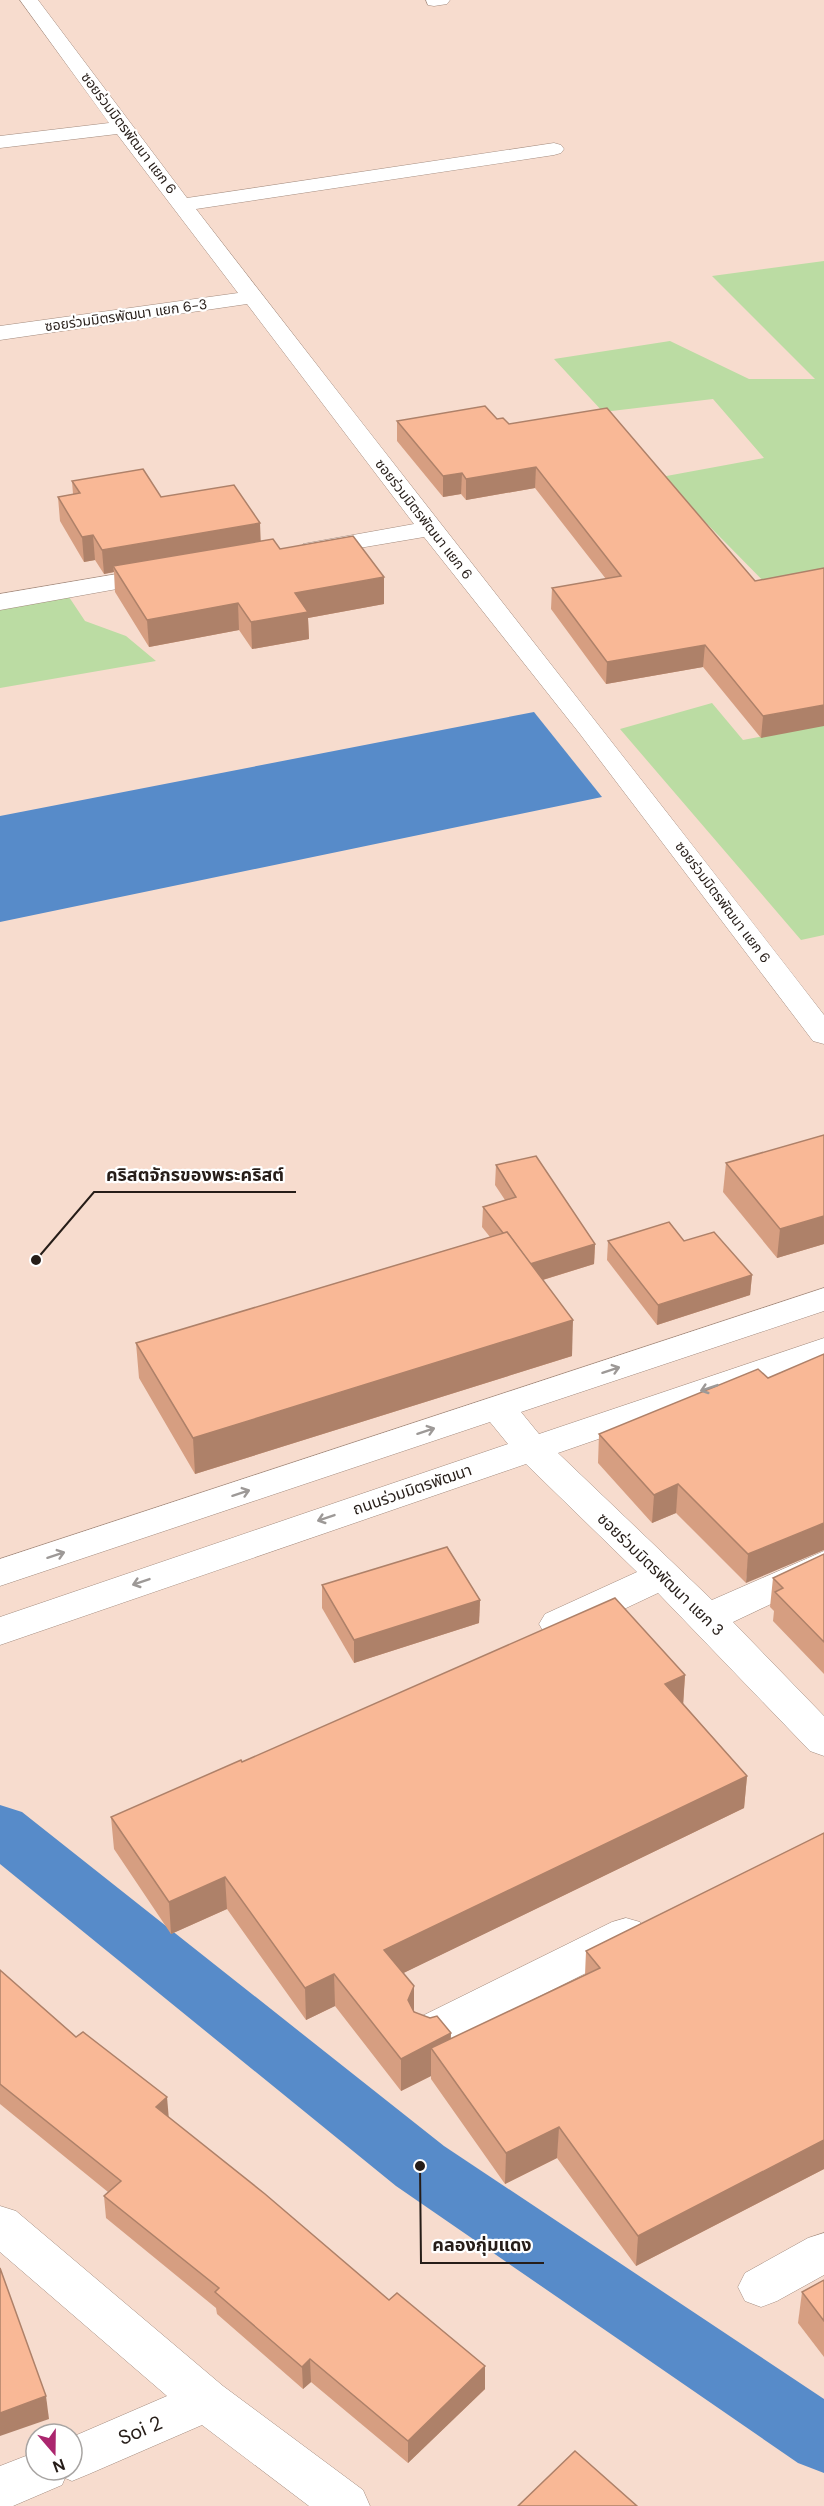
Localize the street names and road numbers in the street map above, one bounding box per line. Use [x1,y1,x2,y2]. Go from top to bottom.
street label: ซอยร่วมมิตรพัฒนา แยก 6 [77,69,181,197]
street label: ซอยร่วมมิตรพัฒนา แยก 6-3 [44,295,208,335]
street label: ซอยร่วมมิตรพัฒนา แยก 6 [371,455,477,583]
street label: ซอยร่วมมิตรพัฒนา แยก 6 [671,838,775,966]
street label: ถนนร่วมมิตรพัฒนา [350,1459,474,1520]
street label: ซอยร่วมมิตรพัฒนา แยก 3 [593,1508,729,1640]
street label: Soi 2 [114,2409,166,2451]

